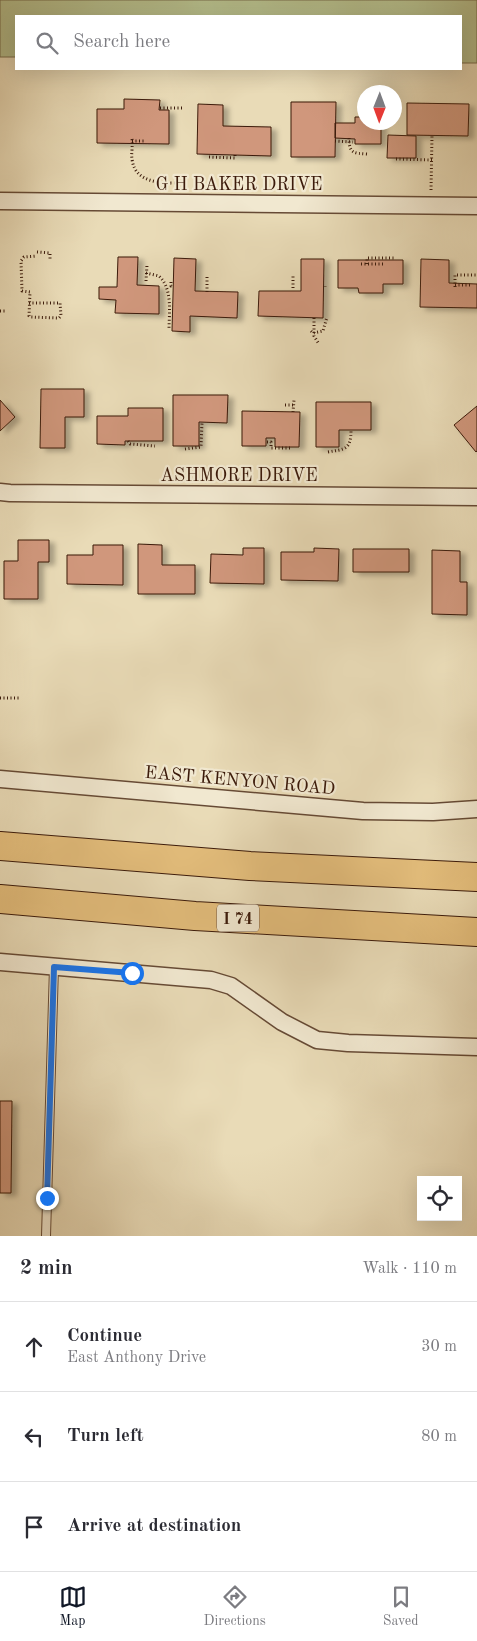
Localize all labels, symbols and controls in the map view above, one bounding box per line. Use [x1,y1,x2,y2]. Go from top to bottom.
search box [15,15,462,70]
icon: search [33,29,61,57]
text: Search here [73,33,170,52]
north arrow [357,85,402,130]
street label: G H BAKER DRIVE [156,176,322,194]
street label: ASHMORE DRIVE [160,467,318,485]
street label: EAST KENYON ROAD [144,764,336,798]
road number: I 74 [217,904,259,931]
route start [121,962,144,985]
map controls [417,1176,462,1221]
button: locate [417,1176,462,1221]
route end [36,1187,59,1210]
text: 2 min [20,1258,73,1279]
text: Walk · 110 m [362,1261,457,1277]
text: Continue [67,1327,142,1346]
icon: ahead [20,1333,48,1361]
text: 30 m [421,1339,457,1355]
text: East Anthony Drive [67,1350,206,1366]
icon: left [20,1423,48,1451]
text: Turn left [67,1427,144,1446]
text: 80 m [421,1429,457,1445]
icon: arrive [20,1513,48,1541]
text: Arrive at destination [67,1517,241,1536]
tab: Map [59,1583,87,1630]
tab: Directions [204,1583,266,1630]
tab: Saved [383,1583,418,1630]

